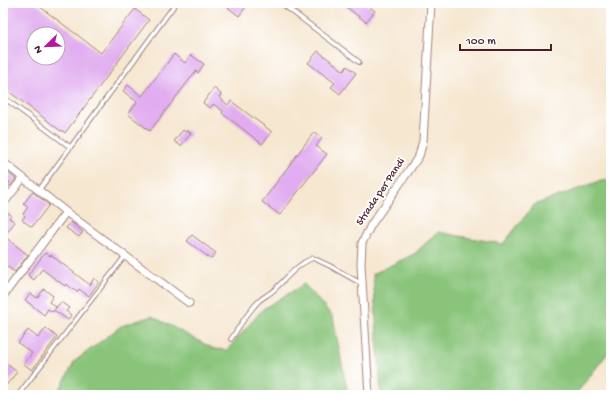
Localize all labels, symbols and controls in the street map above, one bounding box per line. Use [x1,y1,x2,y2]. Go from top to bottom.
north arrow [26,26,66,66]
scale bar [460,26,551,52]
text: 100 m [465,35,496,49]
text: N [32,43,46,55]
street label: Strada per Pandi [354,156,408,228]

